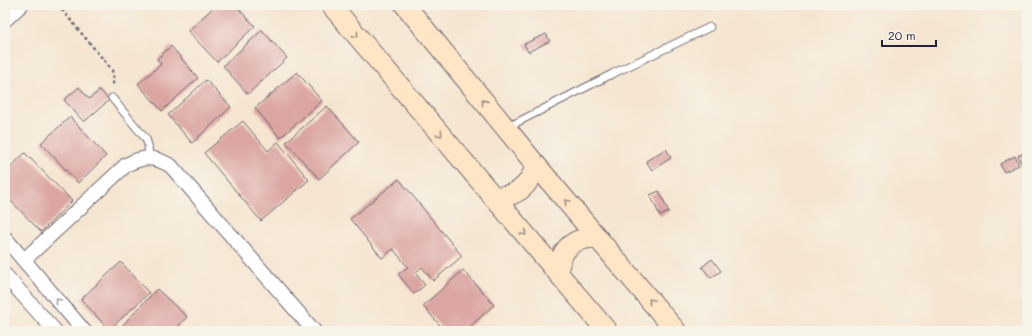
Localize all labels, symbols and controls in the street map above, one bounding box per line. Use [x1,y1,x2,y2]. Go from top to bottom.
scale bar [882,22,936,48]
text: 20 m [888,27,916,43]
one-way arrow [352,30,359,37]
one-way arrow [482,99,489,106]
one-way arrow [436,130,443,137]
one-way arrow [565,199,572,206]
one-way arrow [520,229,527,236]
one-way arrow [56,299,63,306]
one-way arrow [648,299,655,306]

